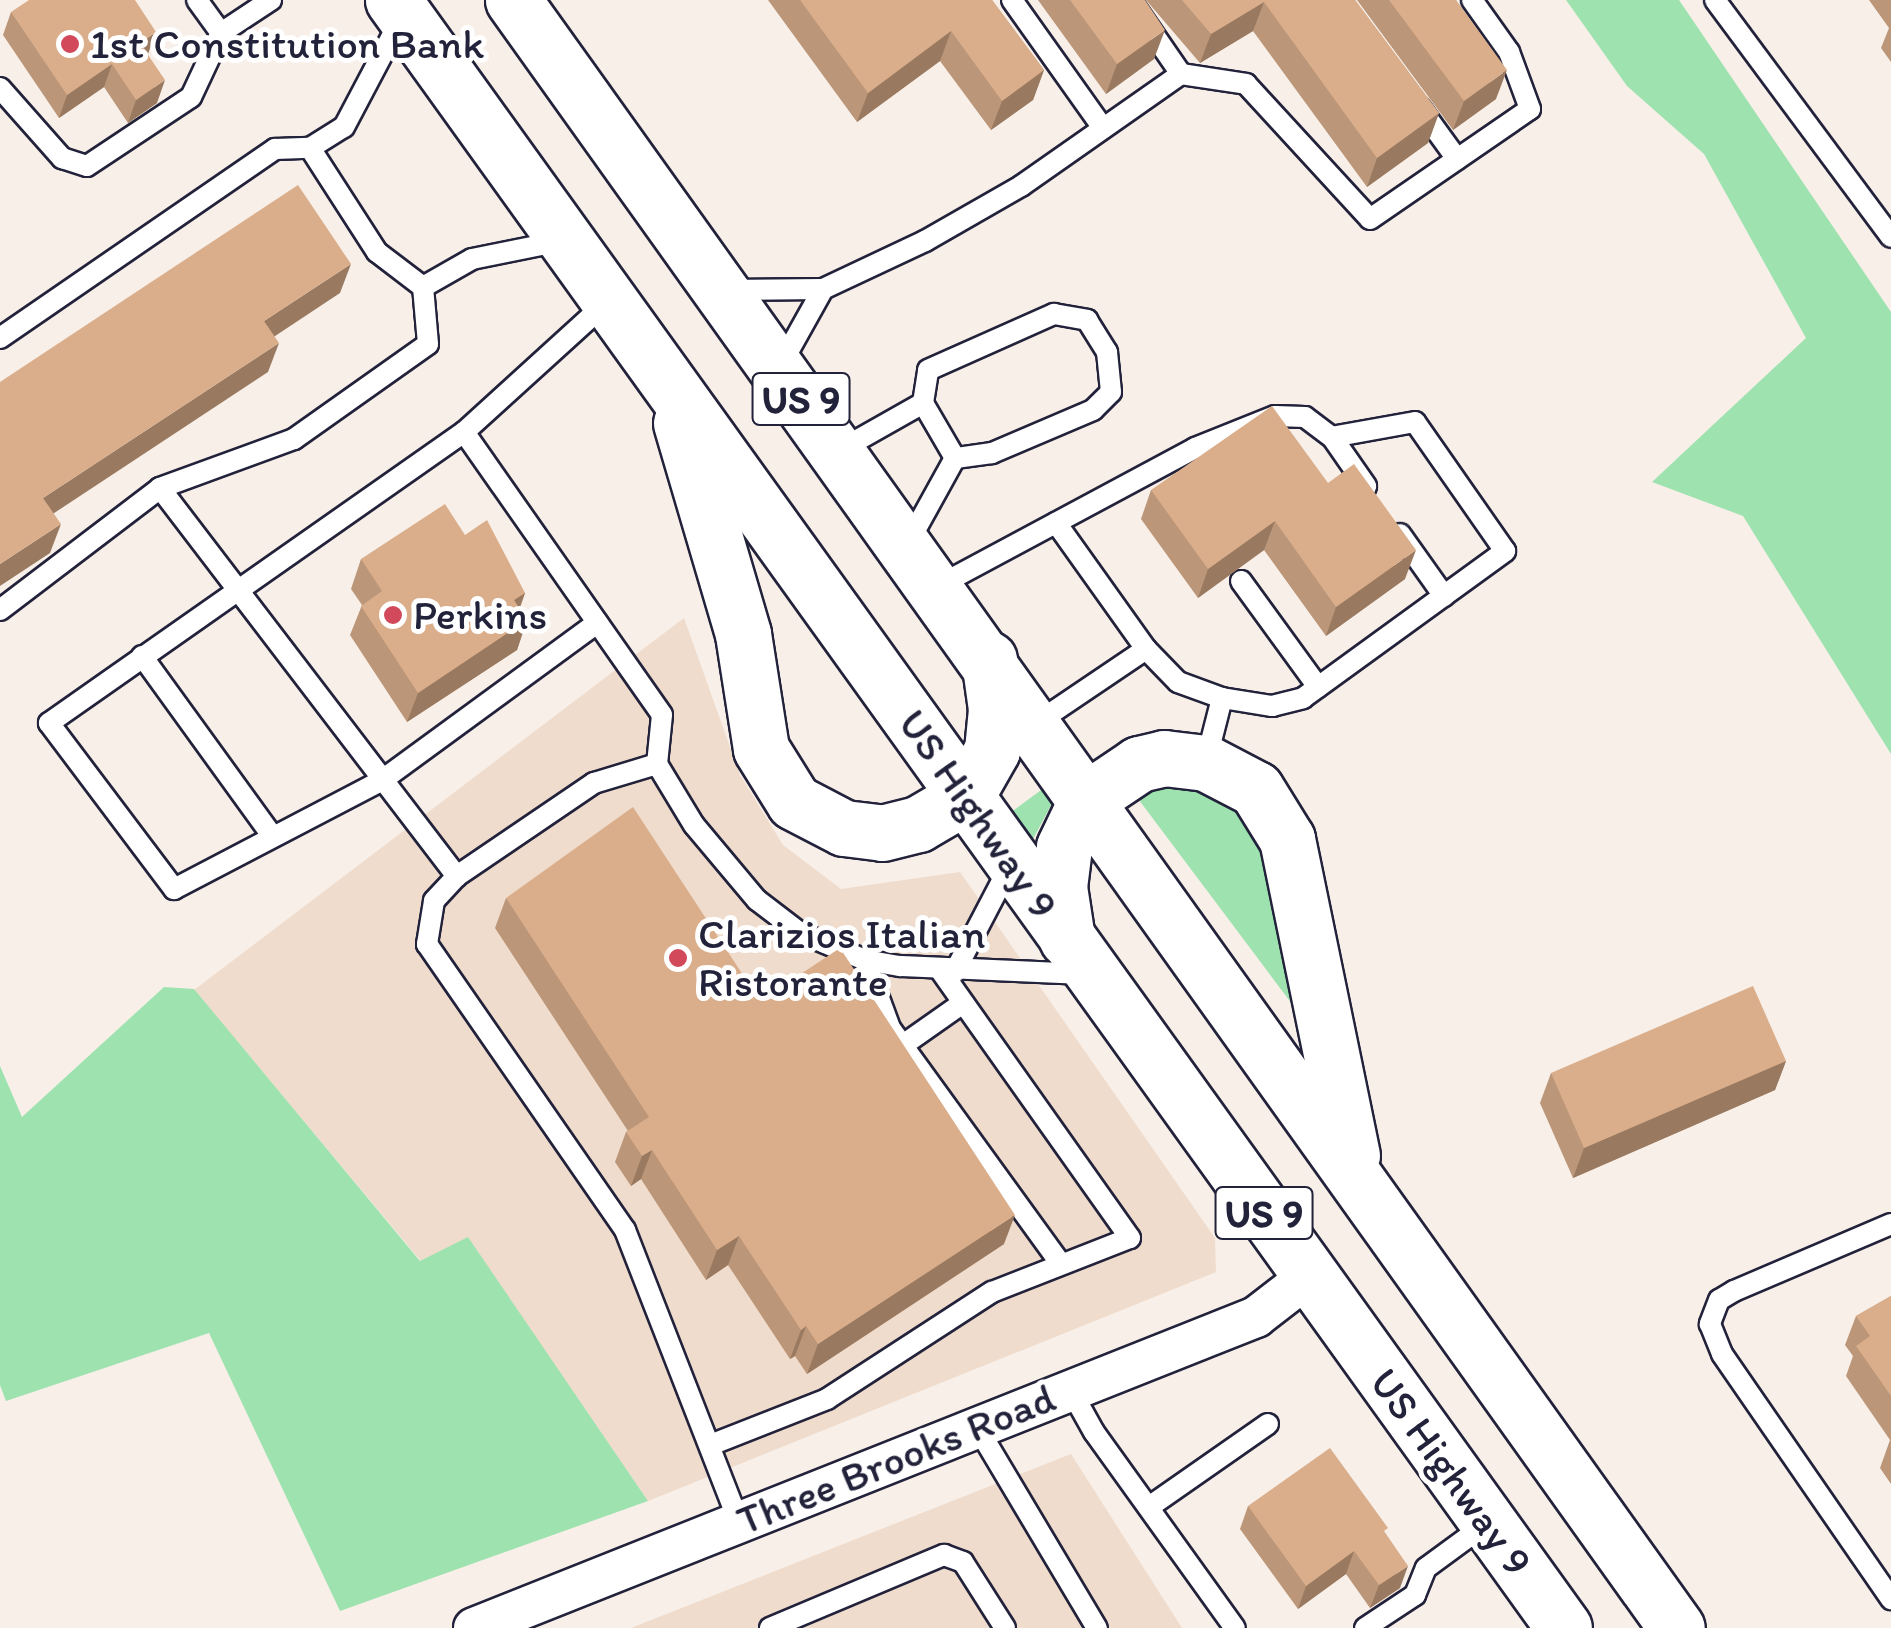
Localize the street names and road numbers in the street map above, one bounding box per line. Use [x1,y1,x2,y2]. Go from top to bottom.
road number: US 9 [751,364,851,434]
street label: US Highway 9 [887,700,1069,928]
road number: US 9 [1214,1178,1314,1248]
street label: US Highway 9 [1359,1358,1543,1586]
street label: Three Brooks Road [730,1372,1062,1546]

